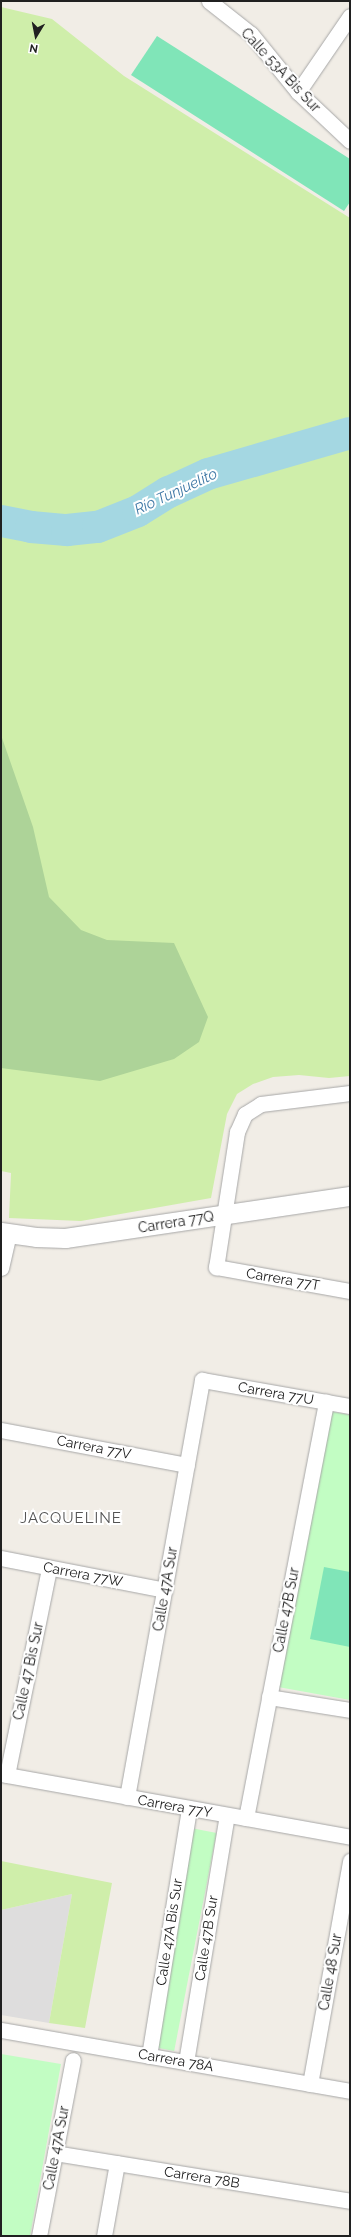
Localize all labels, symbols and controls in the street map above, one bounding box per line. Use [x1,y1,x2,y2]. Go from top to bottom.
north arrow [16,16,56,56]
street label: Calle 53A Bis Sur [238,24,324,116]
text: N [29,41,39,55]
water label: Río Tunjuelito [132,465,220,519]
street label: Carrera 77Q [137,1208,215,1236]
street label: Carrera 77T [245,1264,321,1294]
street label: Carrera 77U [237,1378,315,1408]
street label: Carrera 77V [55,1432,133,1462]
district label: JACQUELINE [20,1510,122,1528]
street label: Calle 47A Sur [149,1545,181,1633]
street label: Carrera 77W [42,1558,124,1590]
street label: Calle 47B Sur [270,1566,302,1654]
street label: Calle 47 Bis Sur [9,1620,47,1722]
street label: Carrera 77Y [136,1791,214,1821]
street label: Calle 47A Bis Sur [152,1877,186,1987]
street label: Calle 47B Sur [191,1894,221,1982]
street label: Calle 48 Sur [315,1932,345,2012]
street label: Carrera 78A [137,2045,215,2075]
street label: Calle 47A Sur [40,2104,72,2192]
street label: Carrera 78B [163,2163,241,2191]

